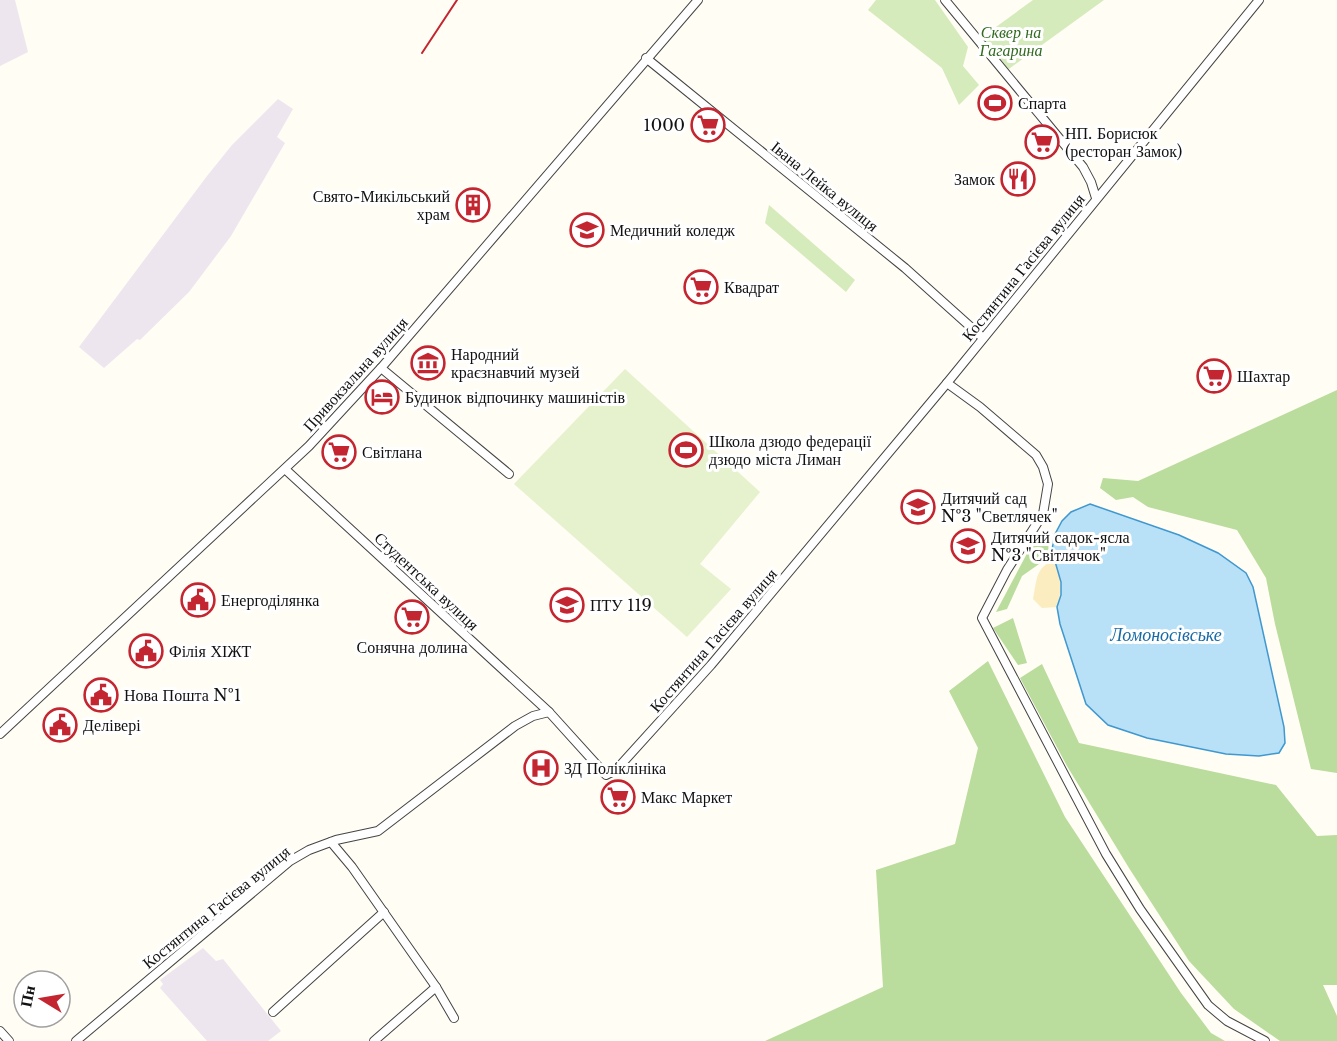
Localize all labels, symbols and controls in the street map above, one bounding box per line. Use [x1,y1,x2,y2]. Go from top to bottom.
park label: Сквер на Гагарина [979,22,1042,60]
sports icon: Спарта [977,85,1013,121]
place label: Спарта [1018,93,1066,113]
supermarket icon: 1000 [690,107,726,143]
place label: 1000 [644,115,685,135]
place label: НП. Борисюк (ресторан Замок) [1065,123,1182,161]
supermarket icon: НП. Борисюк (ресторан Замок) [1024,124,1060,160]
street label: Івана Лейка вулиця [767,137,883,236]
restaurant icon: Замок [1000,161,1036,197]
place label: Замок [954,169,995,189]
place label: Свято-Микільський храм [313,186,450,224]
building icon: Свято-Микільський храм [455,187,491,223]
street label: Костянтина Гасієва вулиця [957,189,1089,345]
school or university icon: Медичний коледж [569,212,605,248]
place label: Медичний коледж [610,220,736,240]
supermarket icon: Квадрат [683,269,719,305]
place label: Квадрат [724,277,779,297]
street label: Привокзальна вулиця [298,312,412,435]
place label: Народний краєзнавчий музей [451,344,580,382]
museum icon: Народний краєзнавчий музей [410,345,446,381]
supermarket icon: Шахтар [1196,358,1232,394]
place label: Шахтар [1237,366,1290,386]
hotel icon: Будинок відпочинку машиністів [364,379,400,415]
place label: Будинок відпочинку машиністів [405,387,626,407]
place label: Школа дзюдо федерації дзюдо міста Лиман [709,431,872,469]
sports icon: Школа дзюдо федерації дзюдо міста Лиман [668,432,704,468]
supermarket icon: Світлана [321,434,357,470]
place label: Світлана [362,442,422,462]
place label: Дитячий сад №3 "Светлячек" [941,488,1058,526]
school or university icon: Дитячий сад №3 "Светлячек" [900,489,936,525]
street label: Студентська вулиця [371,527,484,635]
place label: Дитячий садок-ясла №3 "Світлячок" [991,527,1130,565]
school or university icon: Дитячий садок-ясла №3 "Світлячок" [950,528,986,564]
street label: Костянтина Гасієва вулиця [645,564,781,716]
public building icon: Енергоділянка [180,582,216,618]
school or university icon: ПТУ 119 [549,587,585,623]
place label: Енергоділянка [221,590,319,610]
place label: ПТУ 119 [590,595,652,615]
supermarket icon: Сонячна долина [394,599,430,635]
water label: Ломоносівське [1109,624,1222,646]
public building icon: Філія ХІЖТ [128,633,164,669]
place label: Сонячна долина [356,637,468,657]
place label: Філія ХІЖТ [169,641,251,661]
public building icon: Нова Пошта №1 [83,677,119,713]
place label: Нова Пошта №1 [124,685,241,705]
public building icon: Делівері [42,707,78,743]
place label: Делівері [83,715,141,735]
hospital icon: ЗД Поліклініка [523,750,559,786]
place label: ЗД Поліклініка [564,758,666,778]
supermarket icon: Макс Маркет [600,779,636,815]
place label: Макс Маркет [641,787,732,807]
street label: Костянтина Гасієва вулиця [138,841,294,973]
north arrow [12,969,72,1029]
text: Пн [15,984,39,1009]

